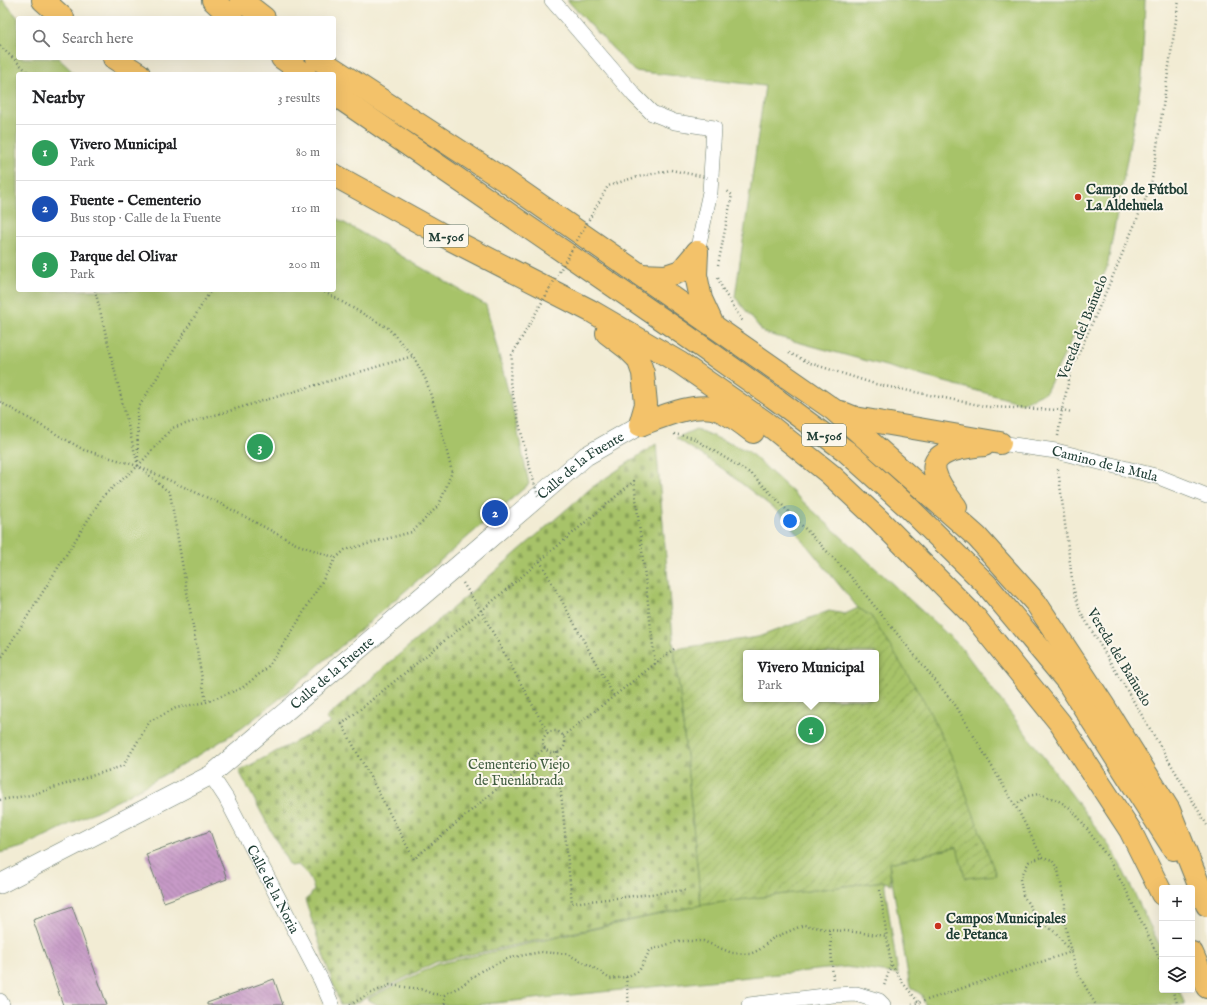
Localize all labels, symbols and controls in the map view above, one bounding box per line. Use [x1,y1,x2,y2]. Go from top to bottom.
search box [16,16,336,60]
icon: search [30,27,52,49]
text: Search here [62,29,133,48]
text: Nearby [32,88,85,109]
text: 3 results [278,90,320,107]
text: Vivero Municipal [70,135,177,154]
text: 1 [43,144,47,161]
text: 80 m [296,144,320,161]
text: Park [70,154,95,171]
place label: Campo de Fútbol La Aldehuela [1086,181,1189,215]
text: Fuente - Cementerio [70,191,201,210]
marker: Campo de Fútbol La Aldehuela [1073,192,1083,202]
text: 2 [42,200,48,217]
text: 110 m [291,200,320,217]
text: Bus stop · Calle de la Fuente [70,210,221,227]
road number: M-506 [424,225,468,247]
text: Parque del Olivar [70,247,177,266]
text: 3 [43,256,47,273]
text: 200 m [288,256,320,273]
text: Park [70,266,95,283]
street label: Vereda del Bañuelo [1053,272,1112,383]
road number: M-506 [802,424,846,446]
street label: Calle de la Fuente [534,428,628,504]
pin: 3 [247,432,273,462]
street label: Camino de la Mula [1050,442,1161,487]
pin: 2 [482,498,508,528]
your location [780,511,800,531]
street label: Vereda del Bañuelo [1082,604,1156,710]
street label: Calle de la Fuente [287,632,379,714]
popup [743,650,879,702]
text: Vivero Municipal [758,658,864,677]
text: Park [758,677,782,694]
pin: 1 [798,715,824,745]
park label: Cementerio Viejo de Fuenlabrada [468,756,570,790]
street label: Calle de la Noria [242,842,303,938]
map controls [1159,885,1195,993]
button: + [1159,885,1195,921]
place label: Campos Municipales de Petanca [946,910,1066,944]
marker: Campos Municipales de Petanca [933,921,943,931]
button: − [1159,921,1195,957]
button: layers [1159,957,1195,993]

